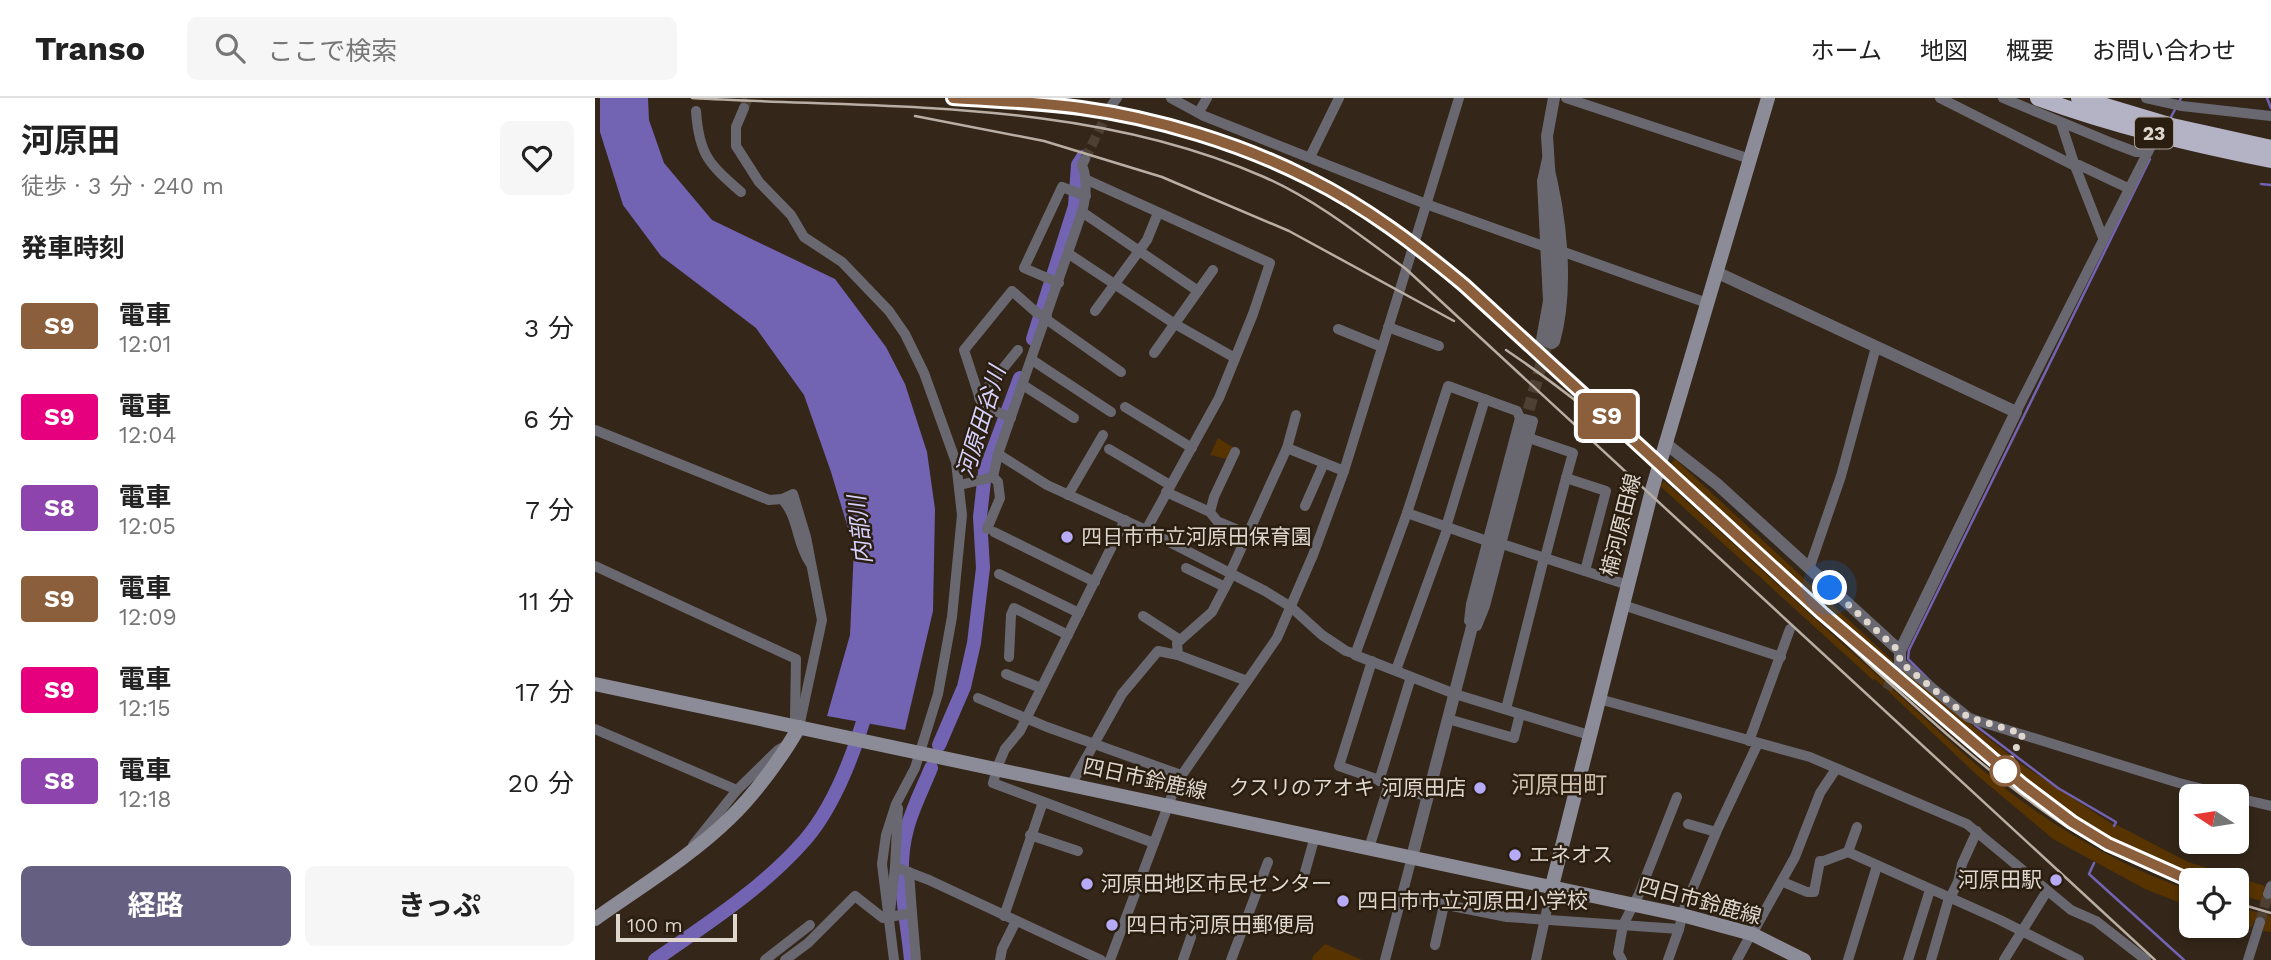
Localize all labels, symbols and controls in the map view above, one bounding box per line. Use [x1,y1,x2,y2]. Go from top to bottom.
search box [187,17,677,80]
text: Transo [35,29,145,68]
icon: search [211,29,249,67]
text: ここで検索 [267,36,397,66]
text: ホーム [1811,37,1882,65]
text: 地図 [1920,37,1968,65]
text: 概要 [2006,37,2054,65]
text: お問い合わせ [2092,37,2236,65]
road number: 23 [2135,118,2173,148]
text: 河原田 [21,121,120,160]
button: heart [500,121,574,195]
text: 徒歩 · 3 分 · 240 m [21,173,224,200]
text: 発車時刻 [21,233,125,263]
text: 電車 [119,300,171,330]
text: S9 [44,312,75,340]
text: 3 分 [524,313,574,343]
text: 12:01 [119,331,171,358]
water label: 河原田谷川 [952,360,1012,481]
text: 電車 [119,391,171,421]
line badge: S9 [1576,393,1639,439]
text: S9 [1592,402,1622,430]
text: S9 [44,403,75,431]
text: 6 分 [523,404,574,434]
text: 12:04 [119,422,177,449]
street label: 楠河原田線 [1596,471,1645,579]
text: 電車 [119,482,171,512]
water label: 内部川 [843,491,878,566]
text: S8 [44,494,75,522]
text: 7 分 [525,495,574,525]
text: 12:05 [119,513,176,540]
place label: 四日市市立河原田保育園 [1081,524,1312,549]
marker: 四日市市立河原田保育園 [1059,529,1075,545]
your location [1812,570,1847,605]
text: 電車 [119,573,171,603]
text: S9 [44,585,75,613]
text: 11 分 [519,586,574,616]
text: 12:09 [119,604,177,631]
text: 電車 [119,664,171,694]
text: S9 [44,676,75,704]
text: 17 分 [515,677,574,707]
text: 12:15 [119,695,171,722]
street label: 四日市鈴鹿線 [1081,753,1209,804]
text: 電車 [119,755,171,785]
unlabelled marker [1990,756,2020,786]
text: S8 [44,767,75,795]
text: 20 分 [508,768,574,798]
district label: 河原田町 [1511,771,1607,799]
place label: クスリのアオキ 河原田店 [1228,775,1466,800]
marker: クスリのアオキ 河原田店 [1472,780,1488,796]
north arrow [2179,784,2249,854]
map controls [2179,784,2249,938]
text: 12:18 [119,786,171,813]
place label: エネオス [1529,842,1613,867]
marker: エネオス [1507,847,1523,863]
button: 経路 [21,866,291,946]
button: きっぷ [305,866,574,946]
place label: 河原田駅 [1958,867,2042,892]
button: locate [2179,868,2249,938]
place label: 河原田地区市民センター [1101,871,1332,896]
street label: 四日市鈴鹿線 [1636,872,1764,929]
marker: 河原田駅 [2048,872,2064,888]
marker: 河原田地区市民センター [1079,876,1095,892]
place label: 四日市市立河原田小学校 [1357,888,1588,913]
marker: 四日市市立河原田小学校 [1335,893,1351,909]
scale bar [616,911,737,943]
place label: 四日市河原田郵便局 [1126,912,1315,937]
text: 100 m [627,914,683,937]
marker: 四日市河原田郵便局 [1104,917,1120,933]

